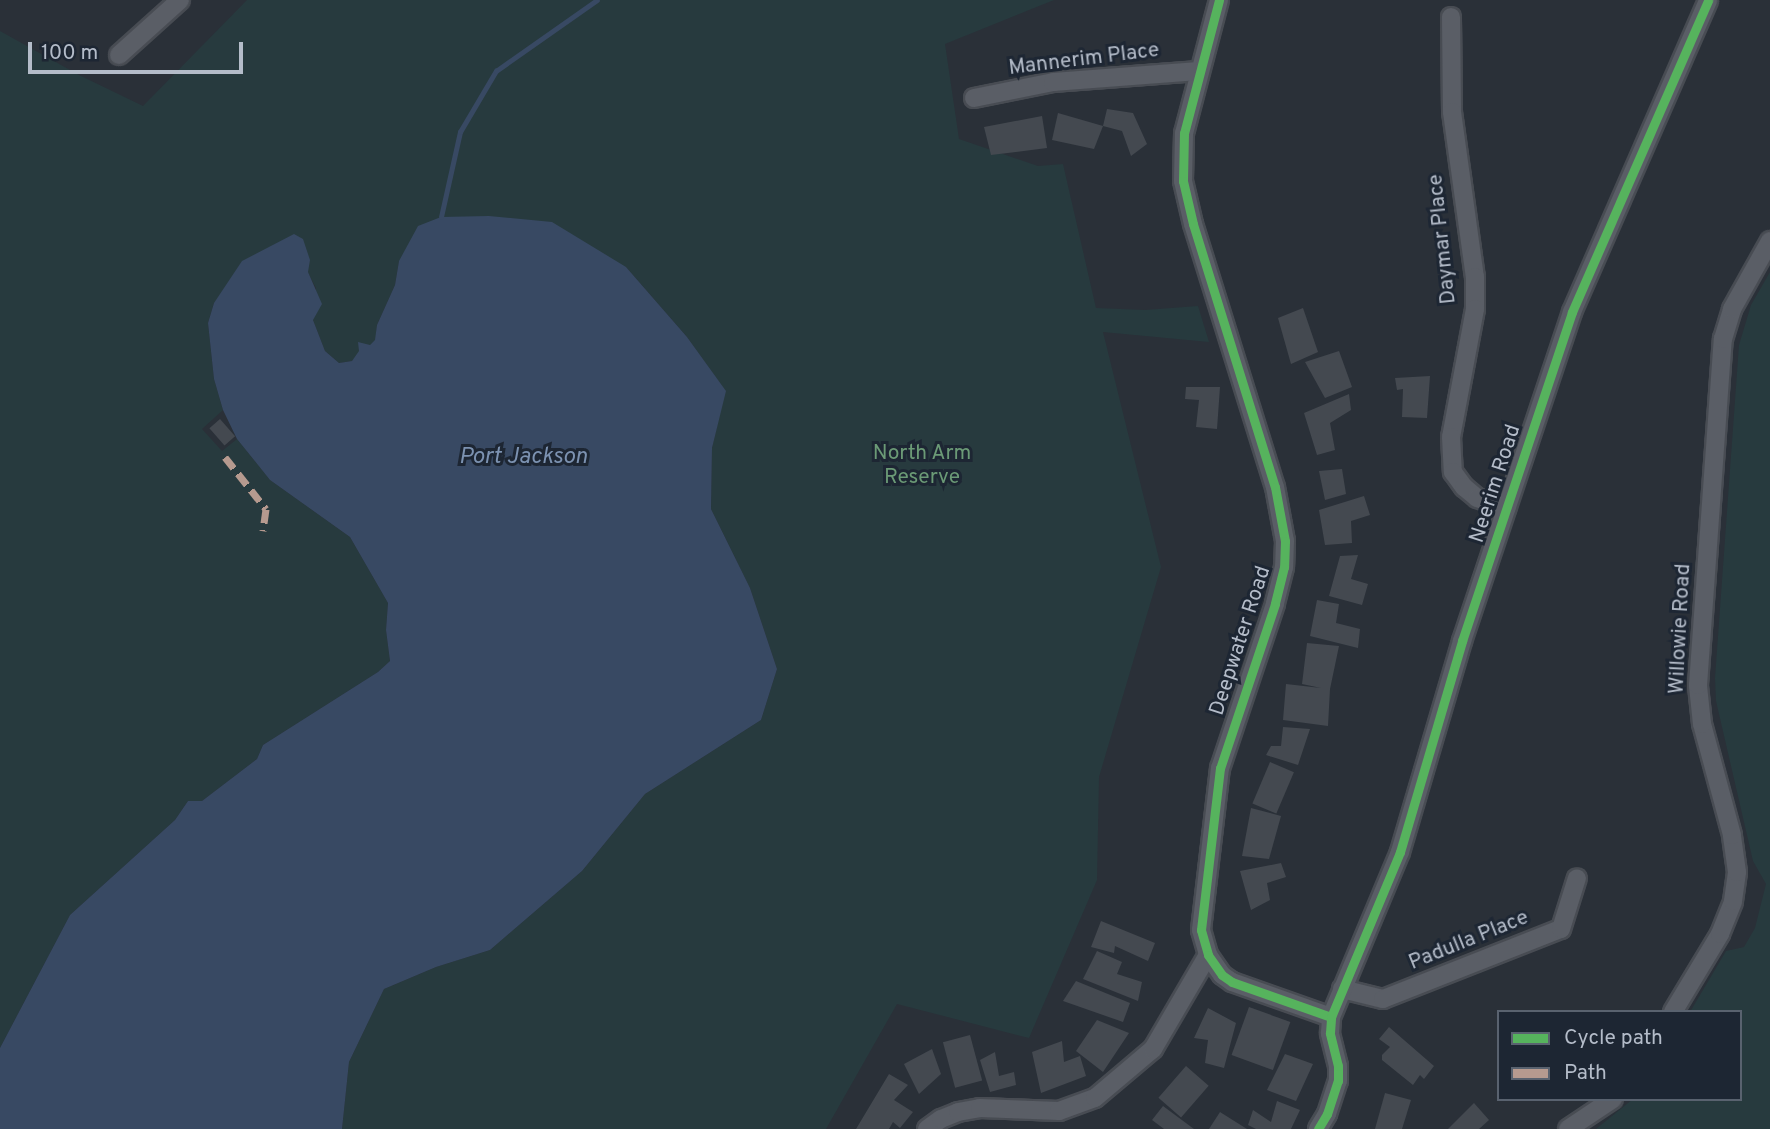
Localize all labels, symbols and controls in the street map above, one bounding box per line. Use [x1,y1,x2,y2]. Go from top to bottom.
scale bar [32,28,247,72]
street label: Mannerim Place [1007,38,1161,82]
text: 100 m [41,40,98,67]
street label: Daymar Place [1424,173,1462,305]
street label: Neerim Road [1465,422,1527,546]
park label: North Arm Reserve [872,441,972,491]
water label: Port Jackson [459,444,587,472]
street label: Deepwater Road [1205,563,1277,719]
street label: Willowie Road [1665,563,1697,695]
street label: Padulla Place [1405,906,1533,976]
legend [1497,1010,1742,1101]
text: Cycle path [1564,1025,1663,1052]
text: Path [1564,1060,1607,1087]

